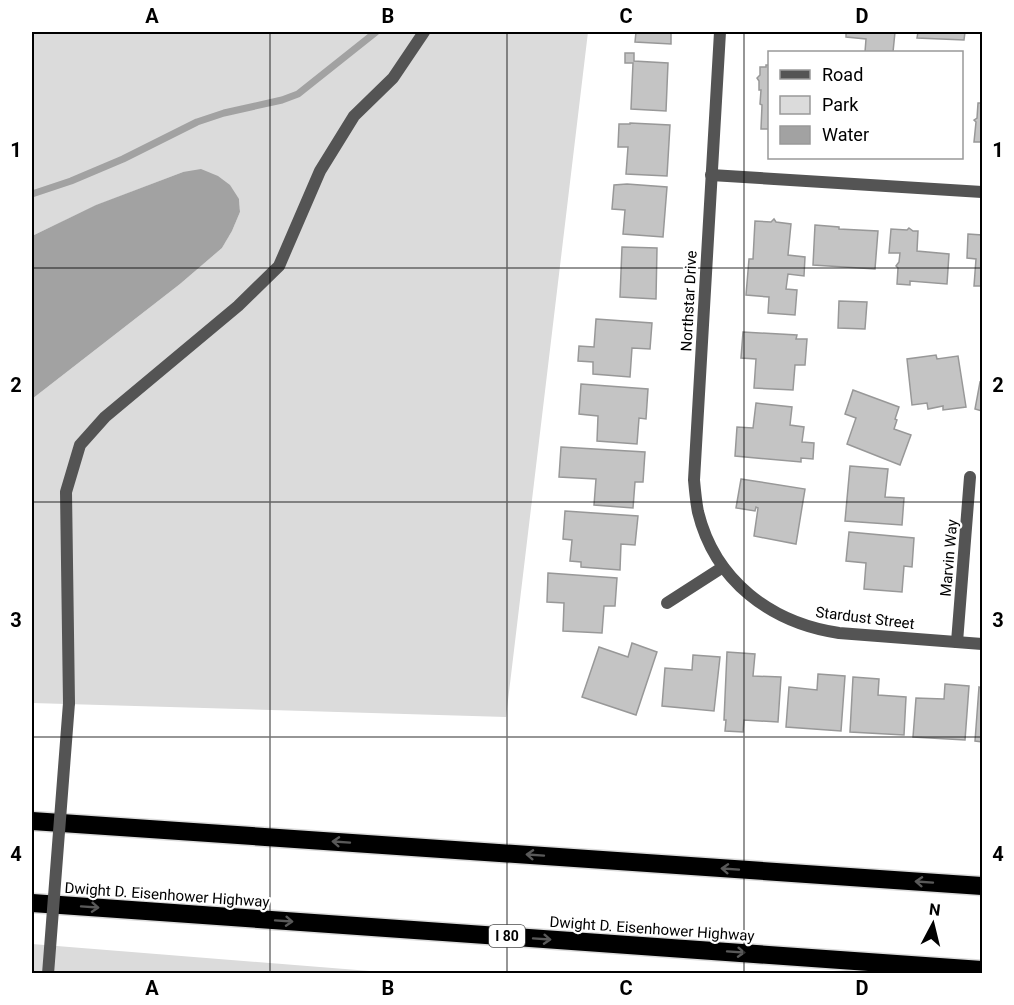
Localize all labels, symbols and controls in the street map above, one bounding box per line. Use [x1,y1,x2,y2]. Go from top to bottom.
text: A [145,4,159,28]
text: B [382,4,394,28]
text: C [619,4,633,28]
text: D [856,4,869,28]
legend [768,51,963,159]
text: Road [822,64,863,85]
text: Park [822,94,859,115]
text: Water [822,124,869,145]
text: 1 [10,138,22,162]
text: 1 [992,138,1004,162]
street label: Northstar Drive [677,250,701,352]
text: 2 [10,373,22,397]
text: 2 [992,373,1004,397]
street label: Marvin Way [937,519,961,597]
street label: Stardust Street [814,603,916,633]
text: 3 [10,608,22,632]
text: 3 [992,608,1004,632]
one-way arrow [331,836,351,847]
text: 4 [10,842,22,866]
text: 4 [992,842,1004,866]
one-way arrow [526,850,546,861]
one-way arrow [720,863,740,874]
one-way arrow [915,876,935,887]
street label: Dwight D. Eisenhower Highway [64,879,270,911]
north arrow [903,894,963,954]
text: N [928,899,942,920]
one-way arrow [79,902,99,913]
street label: Dwight D. Eisenhower Highway [549,913,755,945]
one-way arrow [274,916,294,927]
road number: I 80 [489,925,525,947]
one-way arrow [531,934,551,945]
one-way arrow [726,947,746,958]
text: A [145,976,159,1000]
text: B [382,976,394,1000]
text: C [619,976,633,1000]
text: D [856,976,869,1000]

